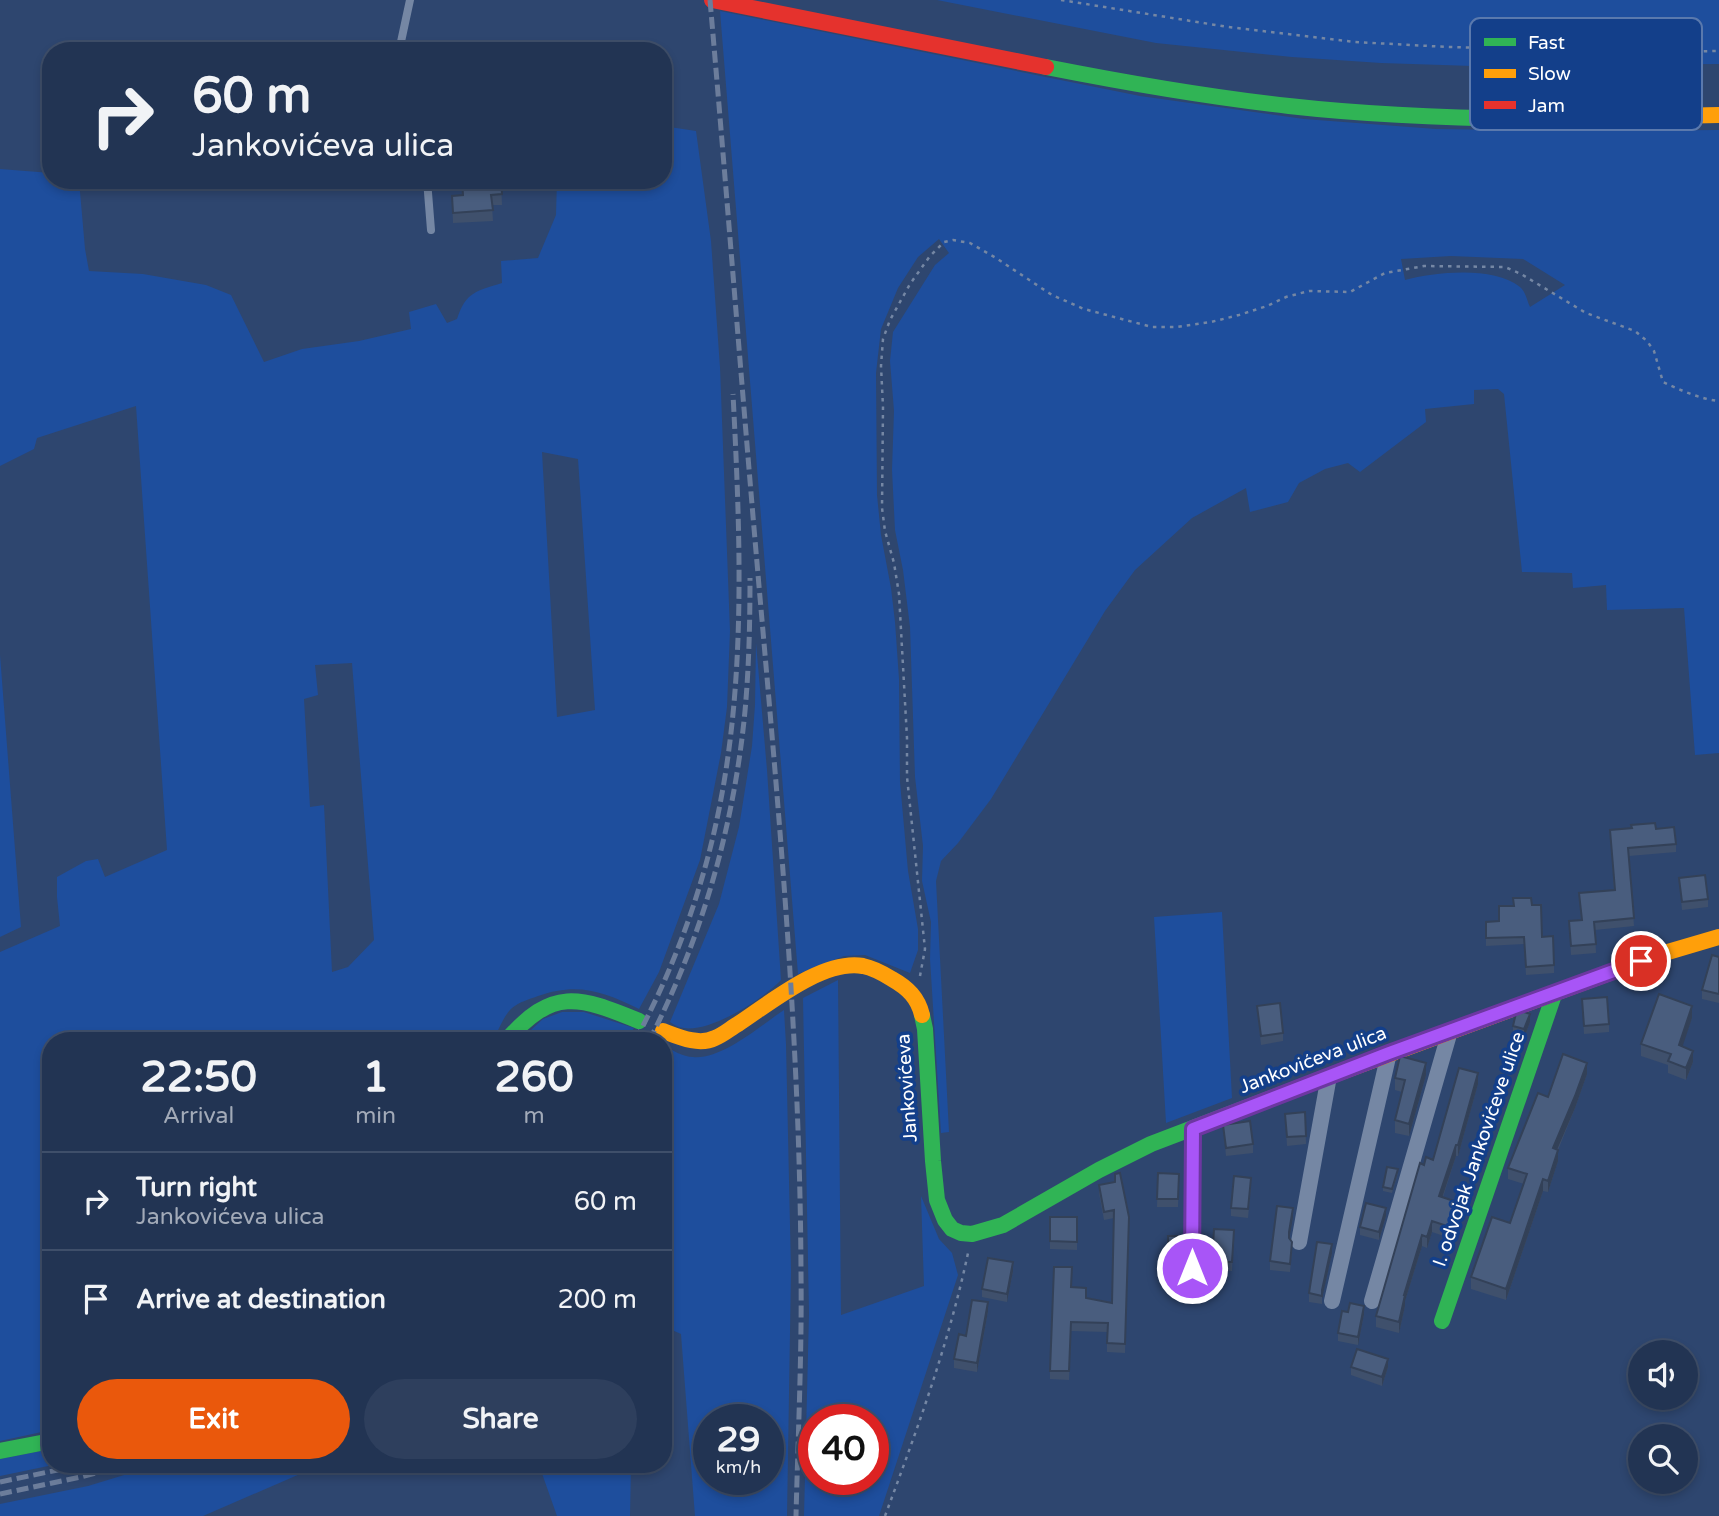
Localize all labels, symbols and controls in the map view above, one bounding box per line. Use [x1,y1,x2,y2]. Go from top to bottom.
legend [1470,18,1702,130]
text: Fast [1528,32,1565,54]
text: Slow [1528,63,1571,85]
text: 60 m [192,67,311,126]
icon: right [77,70,168,161]
text: Jam [1528,95,1565,117]
text: Jankovićeva ulica [192,127,454,165]
pin [1611,931,1671,991]
icon: arrive [1622,942,1660,980]
street label: Jankovićeva ulica [1236,1022,1390,1098]
street label: I. odvojak Jankovićeve ulice [1428,1029,1530,1269]
street label: Jankovićeva [892,1033,922,1143]
text: 22:50 [140,1052,257,1103]
text: 1 [362,1052,389,1103]
text: 260 [494,1052,574,1103]
text: Arrival [163,1102,234,1130]
text: min [355,1102,396,1130]
text: m [523,1102,545,1130]
text: Turn right [136,1172,257,1203]
icon: right [77,1182,115,1220]
text: 60 m [574,1186,637,1217]
text: Jankovićeva ulica [136,1203,324,1231]
position arrow [1155,1231,1229,1305]
icon: arrive [77,1280,115,1318]
text: Arrive at destination [136,1284,386,1315]
text: 200 m [557,1284,637,1315]
map controls [1628,1340,1698,1494]
button: sound [1628,1340,1698,1410]
button: Exit [77,1379,350,1459]
button: Share [364,1379,637,1459]
speed limit sign: 40 [798,1404,889,1495]
text: 29 [717,1419,760,1461]
button: search [1628,1424,1698,1494]
text: km/h [716,1456,761,1478]

